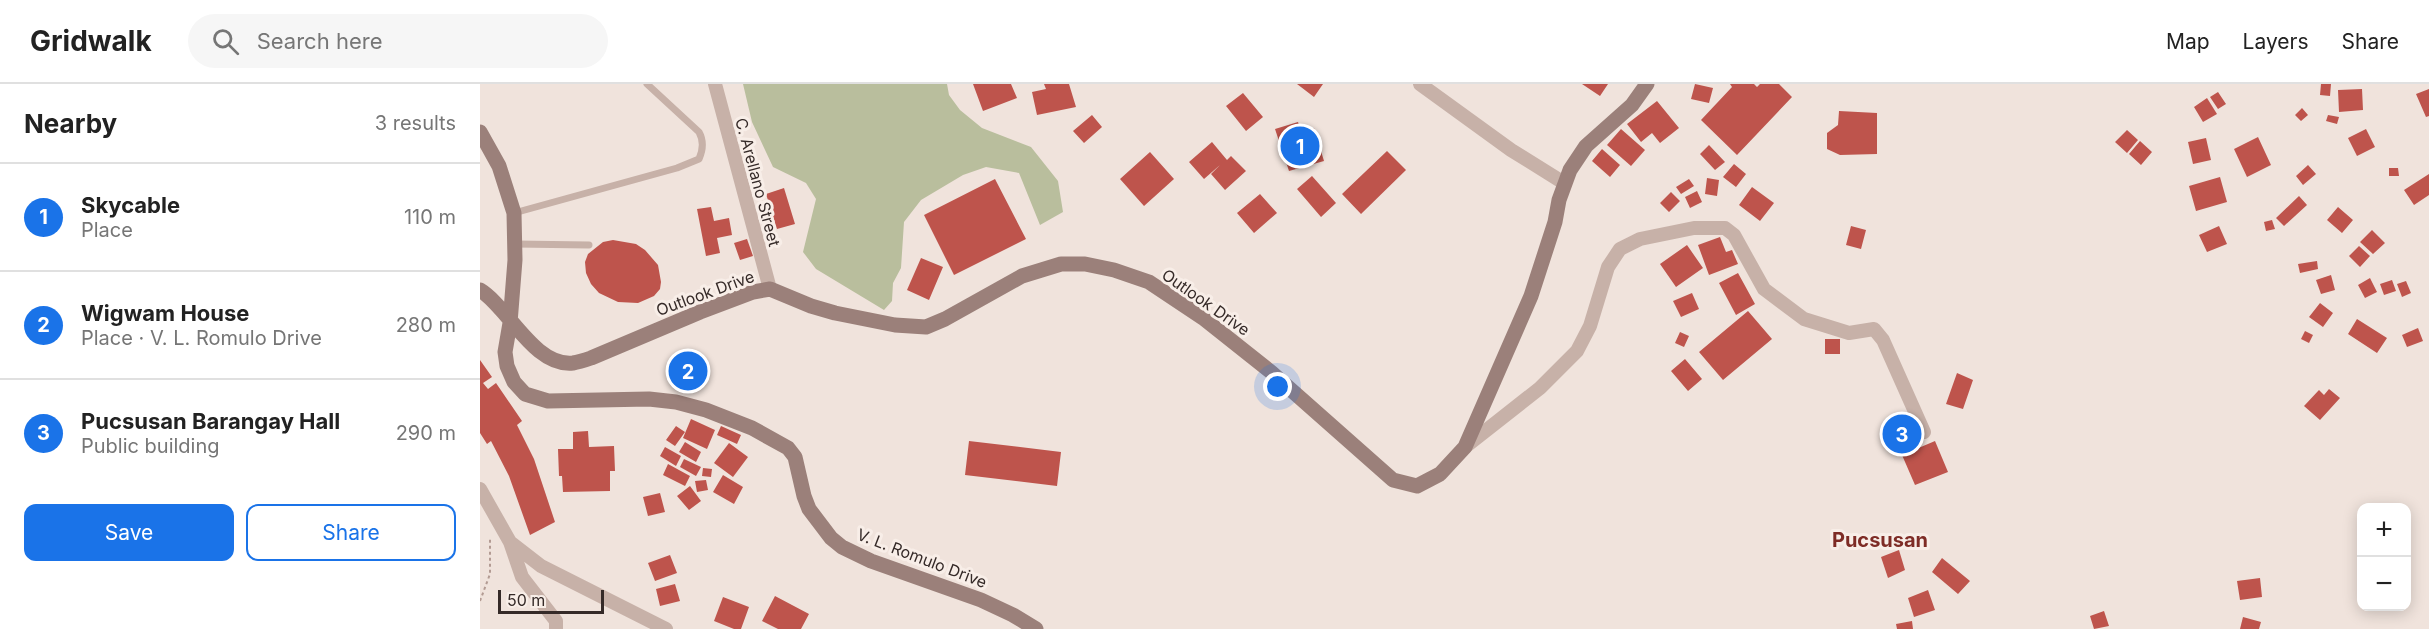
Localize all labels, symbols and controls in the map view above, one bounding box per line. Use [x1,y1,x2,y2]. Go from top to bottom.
search box [188,14,608,68]
text: Gridwalk [30,24,152,58]
icon: search [209,25,242,58]
text: Search here [257,28,382,54]
text: Map [2166,29,2210,54]
text: Layers [2243,29,2309,54]
text: Share [2342,29,2399,54]
text: Nearby [24,108,117,139]
text: 3 results [375,111,456,135]
street label: C. Arellano Street [731,115,785,249]
pin: 1 [1280,124,1320,168]
text: Skycable [81,192,180,218]
text: 1 [39,205,48,229]
text: 110 m [404,205,456,229]
text: Place [81,218,133,242]
street label: Outlook Drive [1158,264,1254,340]
street label: Outlook Drive [653,266,757,320]
text: Wigwam House [81,300,249,326]
text: 2 [37,313,50,337]
text: 280 m [396,313,456,337]
text: Place · V. L. Romulo Drive [81,326,322,350]
pin: 2 [668,348,708,394]
your location [1263,372,1292,401]
text: Pucsusan Barangay Hall [81,408,340,434]
pin: 3 [1882,412,1922,456]
text: 3 [37,421,50,445]
text: 290 m [396,421,456,445]
text: Public building [81,434,220,458]
map controls [2357,503,2411,611]
button: + [2357,503,2411,557]
button: Save [24,504,234,561]
button: Share [246,504,456,561]
street label: V. L. Romulo Drive [854,524,990,592]
district label: Pucsusan [1832,528,1928,552]
button: − [2357,557,2411,611]
scale bar [498,587,604,614]
text: 50 m [507,590,545,610]

